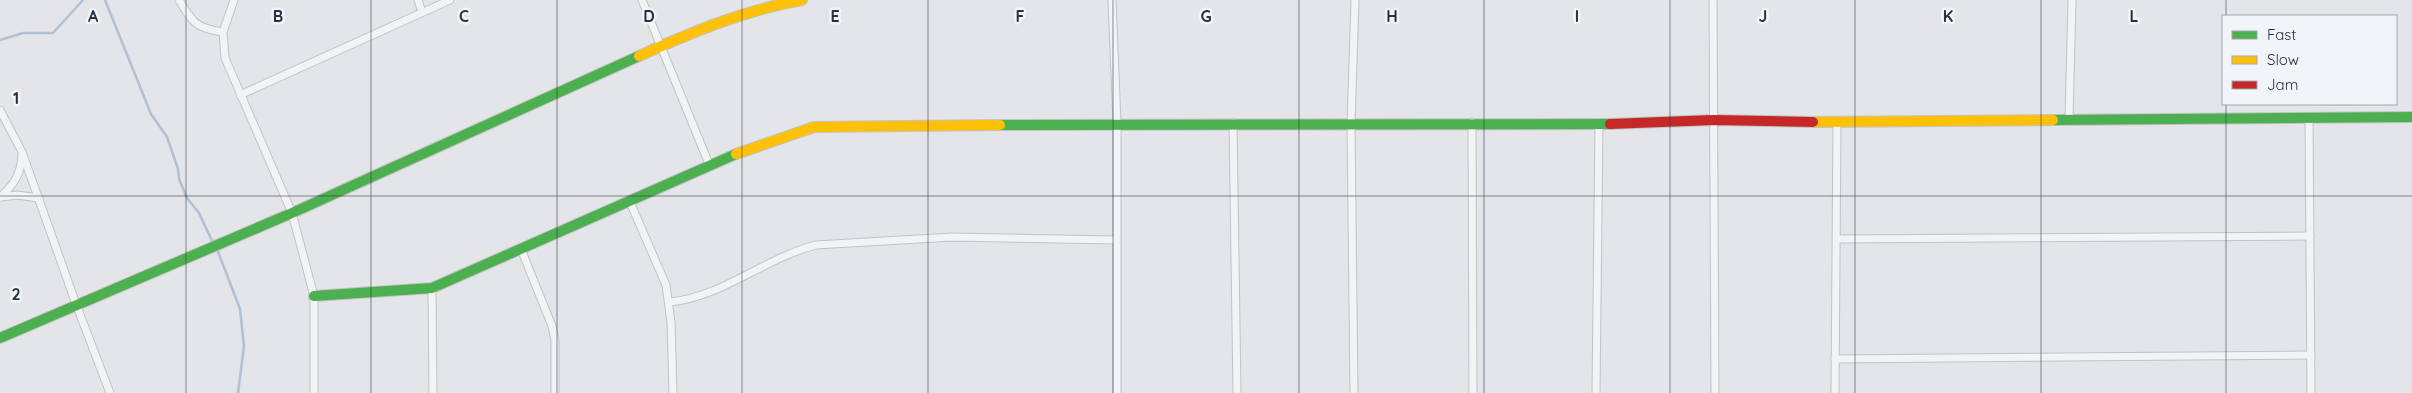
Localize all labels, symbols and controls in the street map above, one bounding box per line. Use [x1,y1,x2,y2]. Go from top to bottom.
text: A [88,6,99,26]
text: B [273,6,283,26]
text: C [459,6,469,26]
text: D [643,6,655,26]
text: E [830,6,840,26]
text: F [1016,6,1025,26]
text: G [1200,6,1212,26]
text: H [1386,6,1398,26]
text: I [1575,6,1579,26]
text: J [1759,6,1767,26]
text: K [1943,6,1953,26]
text: L [2130,6,2139,26]
legend [2222,15,2397,105]
text: Fast [2267,25,2296,44]
text: Slow [2267,50,2299,69]
text: Jam [2267,75,2298,94]
text: 1 [13,88,19,108]
text: 2 [11,284,21,304]

